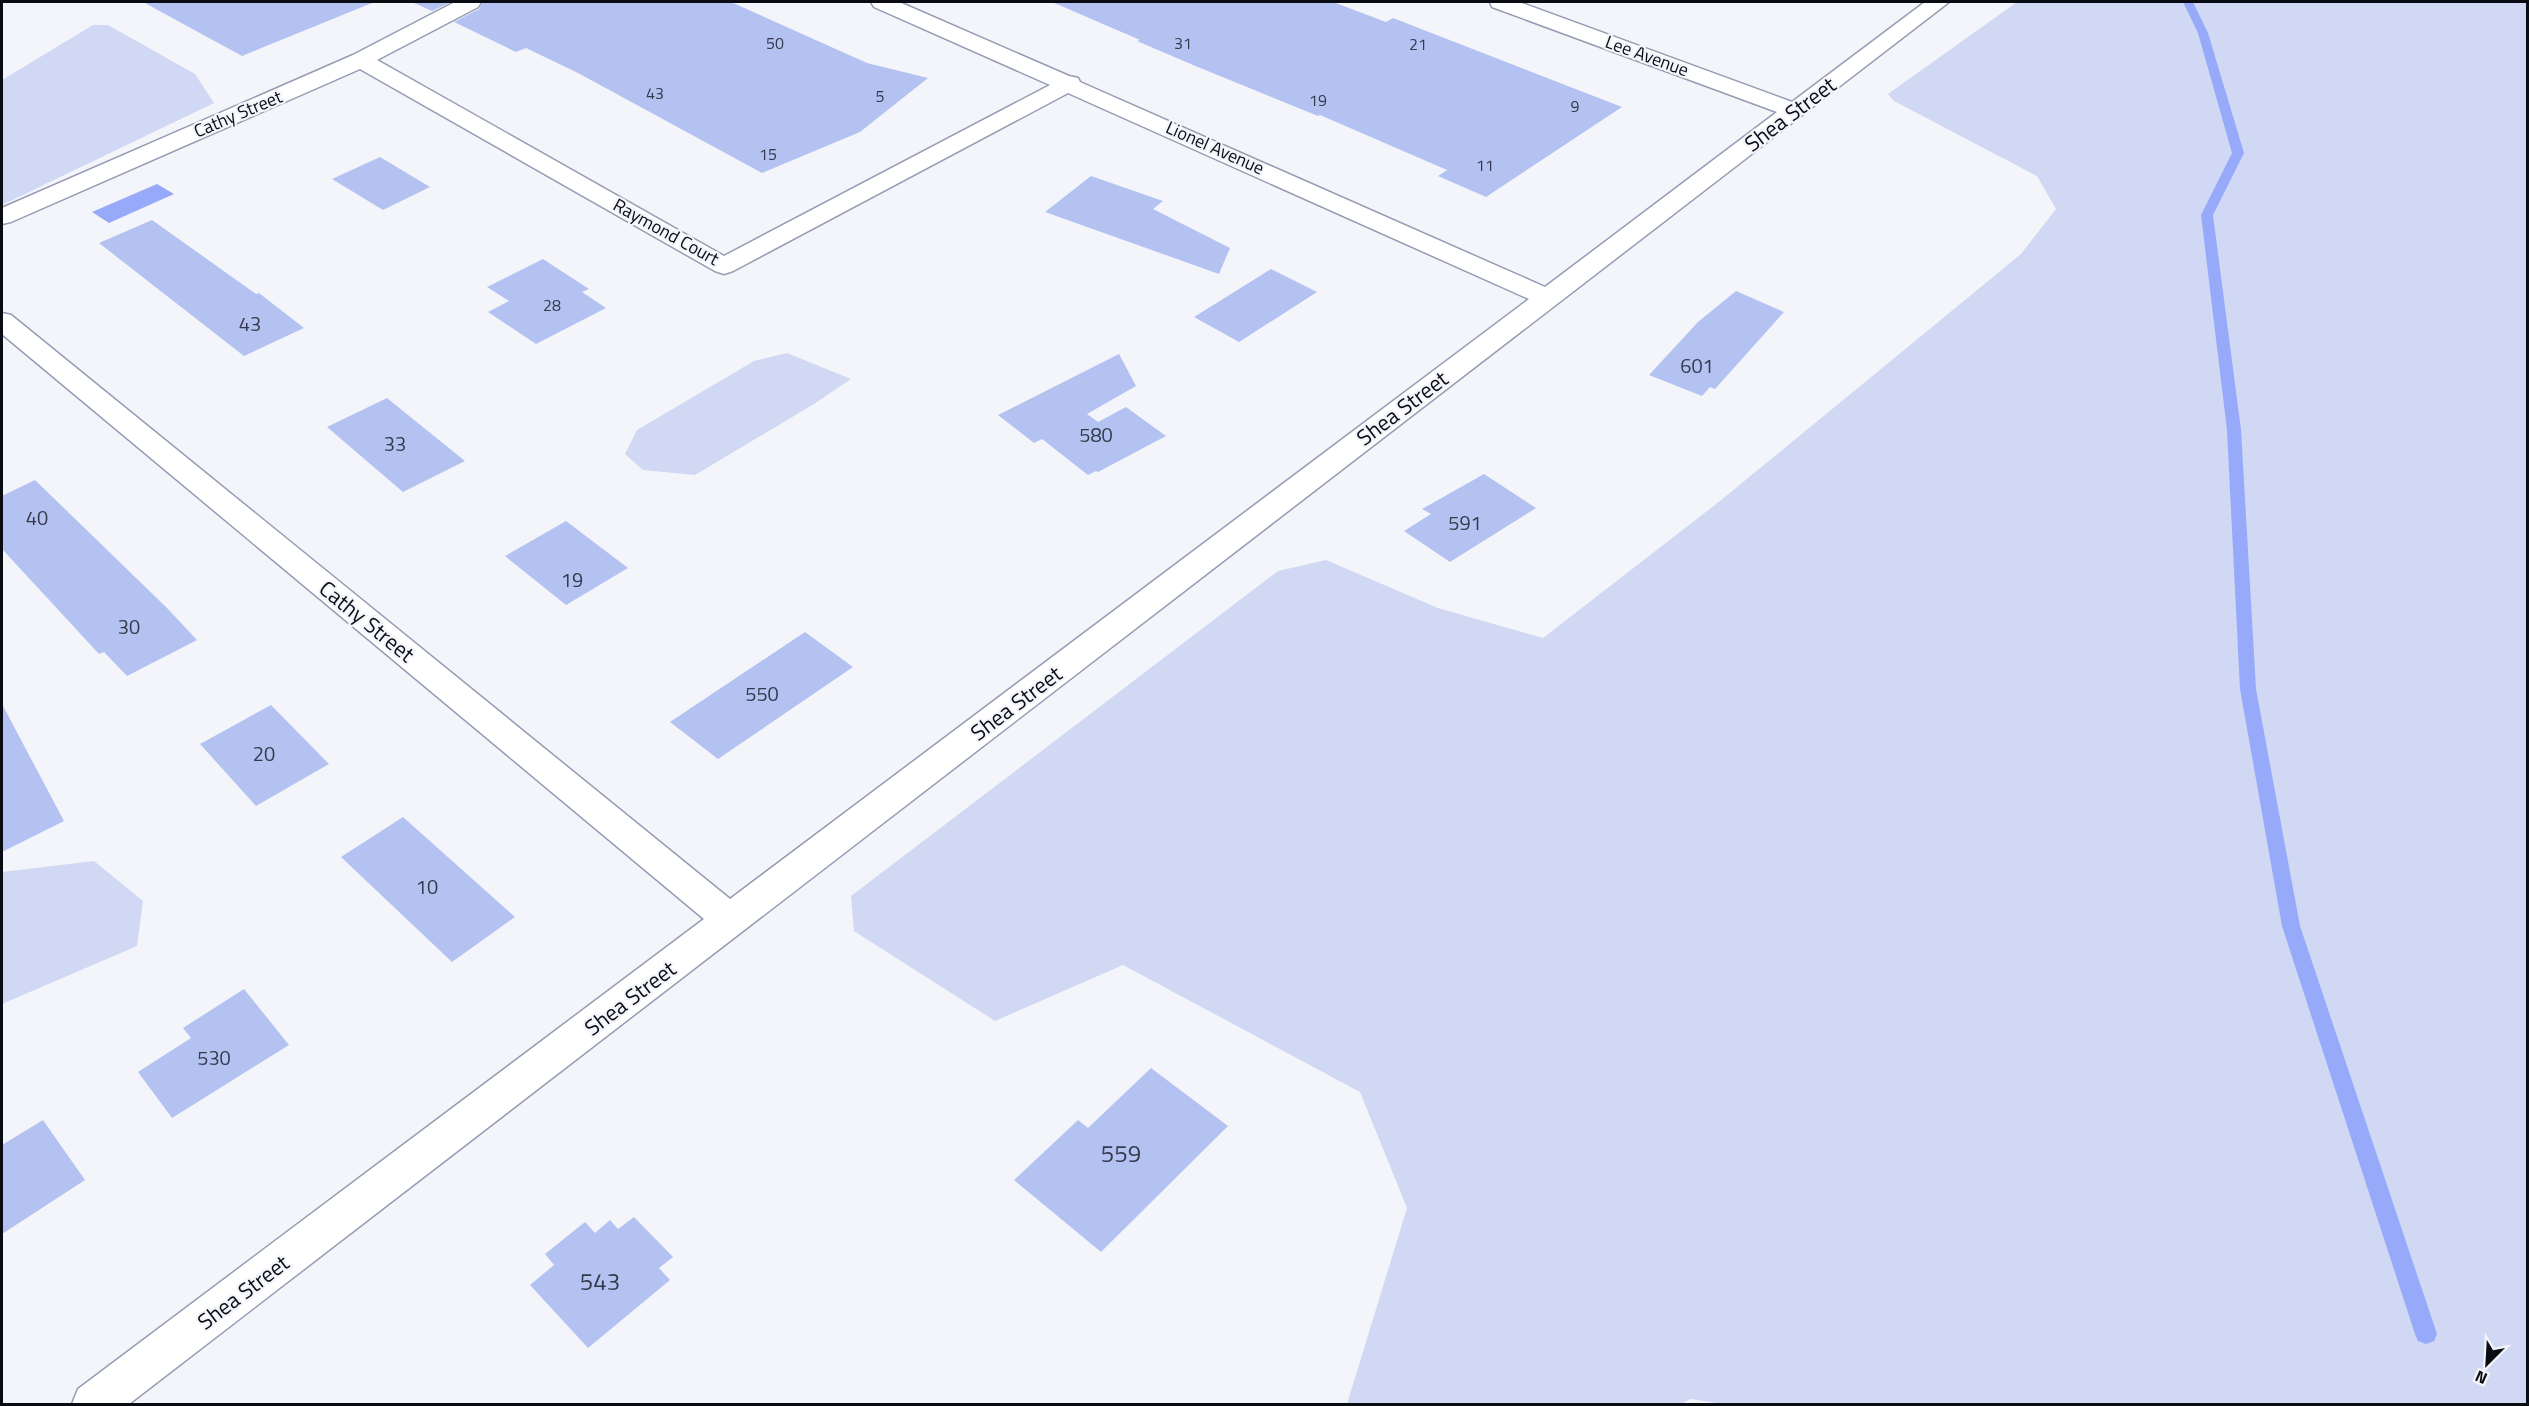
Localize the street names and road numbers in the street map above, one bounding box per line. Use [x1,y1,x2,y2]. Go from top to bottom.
street label: Lee Avenue [1602,28,1693,83]
street label: Shea Street [1737,68,1843,160]
street label: Cathy Street [189,83,287,144]
street label: Lionel Avenue [1162,114,1269,181]
street label: Raymond Court [608,191,725,272]
street label: Shea Street [1349,362,1455,454]
street label: Cathy Street [312,572,422,670]
street label: Shea Street [963,657,1069,749]
street label: Shea Street [577,952,683,1044]
street label: Shea Street [190,1246,296,1338]

